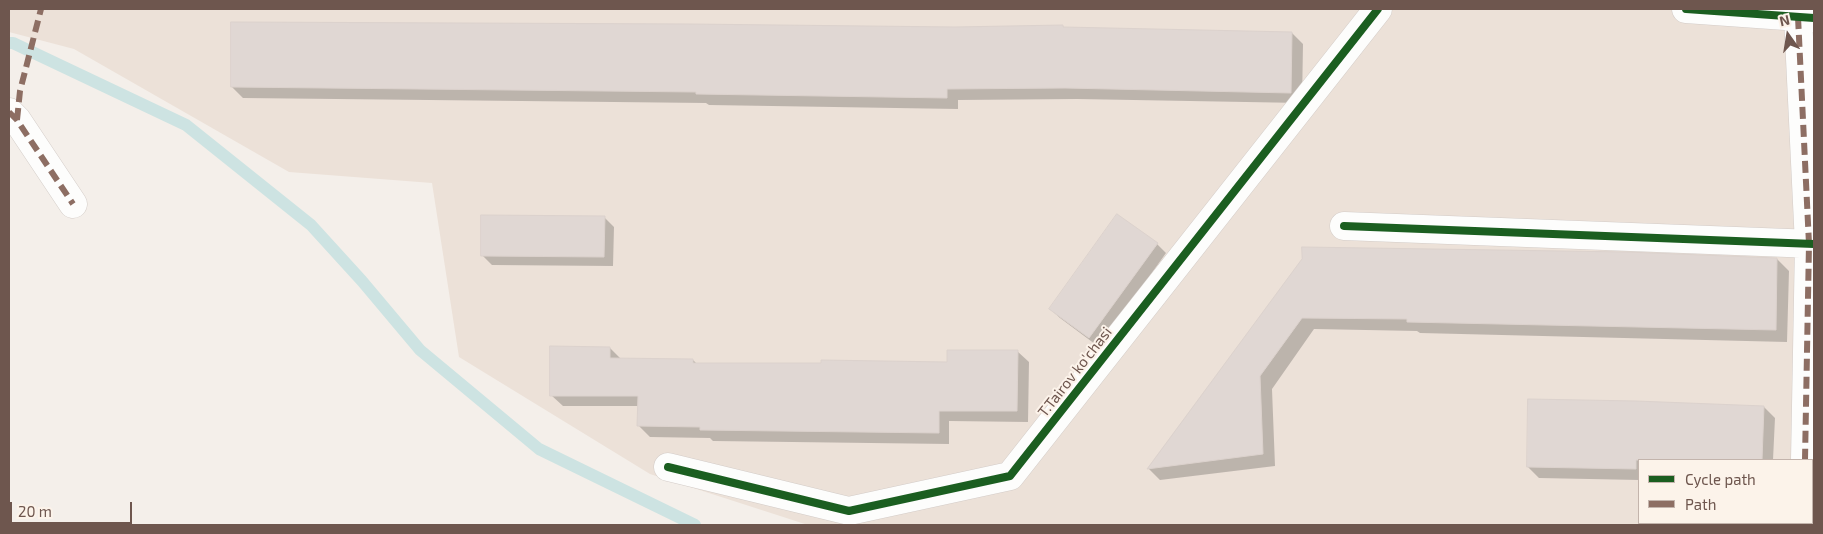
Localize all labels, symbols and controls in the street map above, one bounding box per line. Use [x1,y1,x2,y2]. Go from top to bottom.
north arrow [1763,10,1813,60]
text: N [1778,10,1791,29]
street label: T.Tairov ko'chasi [1034,323,1116,421]
legend [1638,459,1813,524]
text: Cycle path [1685,470,1756,488]
scale bar [12,492,135,524]
text: Path [1685,495,1716,513]
text: 20 m [18,502,52,520]

